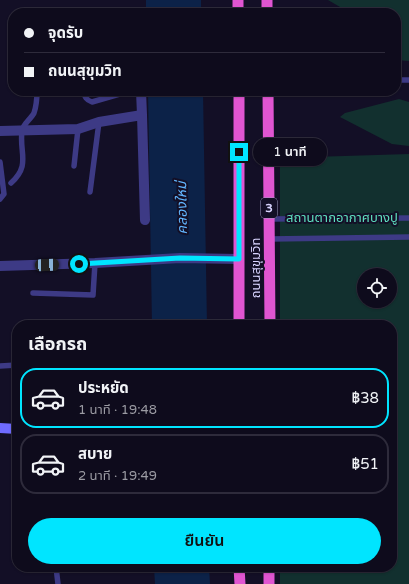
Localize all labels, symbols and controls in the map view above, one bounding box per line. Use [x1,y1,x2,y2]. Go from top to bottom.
text: จุดรับ [48,24,83,42]
text: ถนนสุขุมวิท [48,62,122,80]
callout: 1 นาที [253,138,327,166]
route end [230,143,248,161]
text: 1 นาที [273,144,307,160]
water label: คลองใหม่ [173,179,191,235]
road number: 3 [261,198,277,218]
park label: สถานตากอากาศบางปู [286,210,398,226]
street label: ถนนสุขุมวิท [248,238,264,298]
route start [70,255,88,273]
car [35,259,59,271]
map controls [357,268,397,308]
button: locate [357,268,397,308]
text: เลือกรถ [28,333,87,355]
text: ประหยัด [78,379,129,397]
icon: car [30,380,66,416]
text: ฿38 [351,389,379,407]
text: 1 นาที · 19:48 [78,402,157,418]
text: สบาย [78,445,112,463]
icon: car [30,446,66,482]
text: ฿51 [351,455,379,473]
text: 2 นาที · 19:49 [78,468,157,484]
button: ยืนยัน [28,518,381,564]

